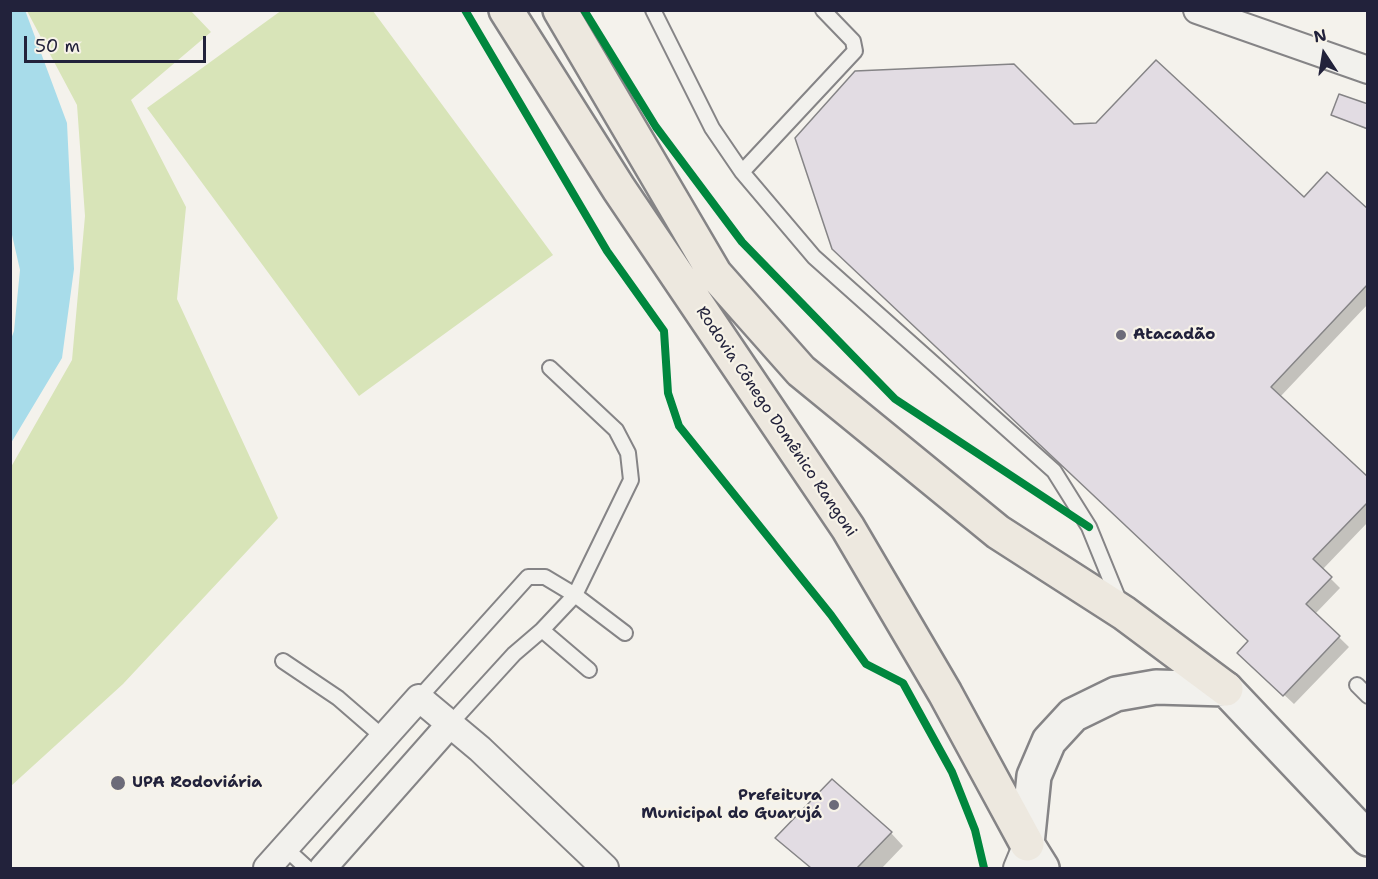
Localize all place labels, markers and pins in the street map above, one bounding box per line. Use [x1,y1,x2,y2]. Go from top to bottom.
place label: Atacadão [1133,325,1215,345]
marker: Atacadão [1114,328,1128,342]
place label: UPA Rodoviária [132,773,262,793]
marker: UPA Rodoviária [109,774,127,792]
place label: Prefeitura Municipal do Guarujá [641,786,822,824]
marker: Prefeitura Municipal do Guarujá [827,798,841,812]

